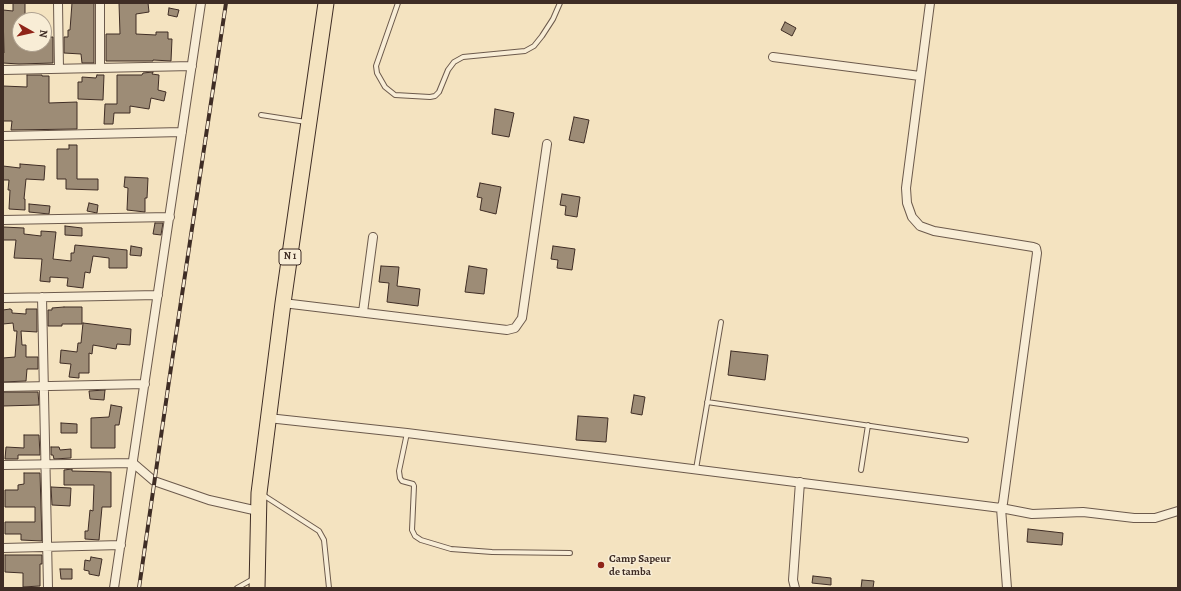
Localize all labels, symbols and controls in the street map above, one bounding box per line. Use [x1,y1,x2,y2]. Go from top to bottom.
north arrow [12,12,52,52]
text: N [35,29,51,39]
road number: N 1 [279,249,301,265]
place label: Camp Sapeur de tamba [609,552,671,578]
marker: Camp Sapeur de tamba [596,560,606,570]

